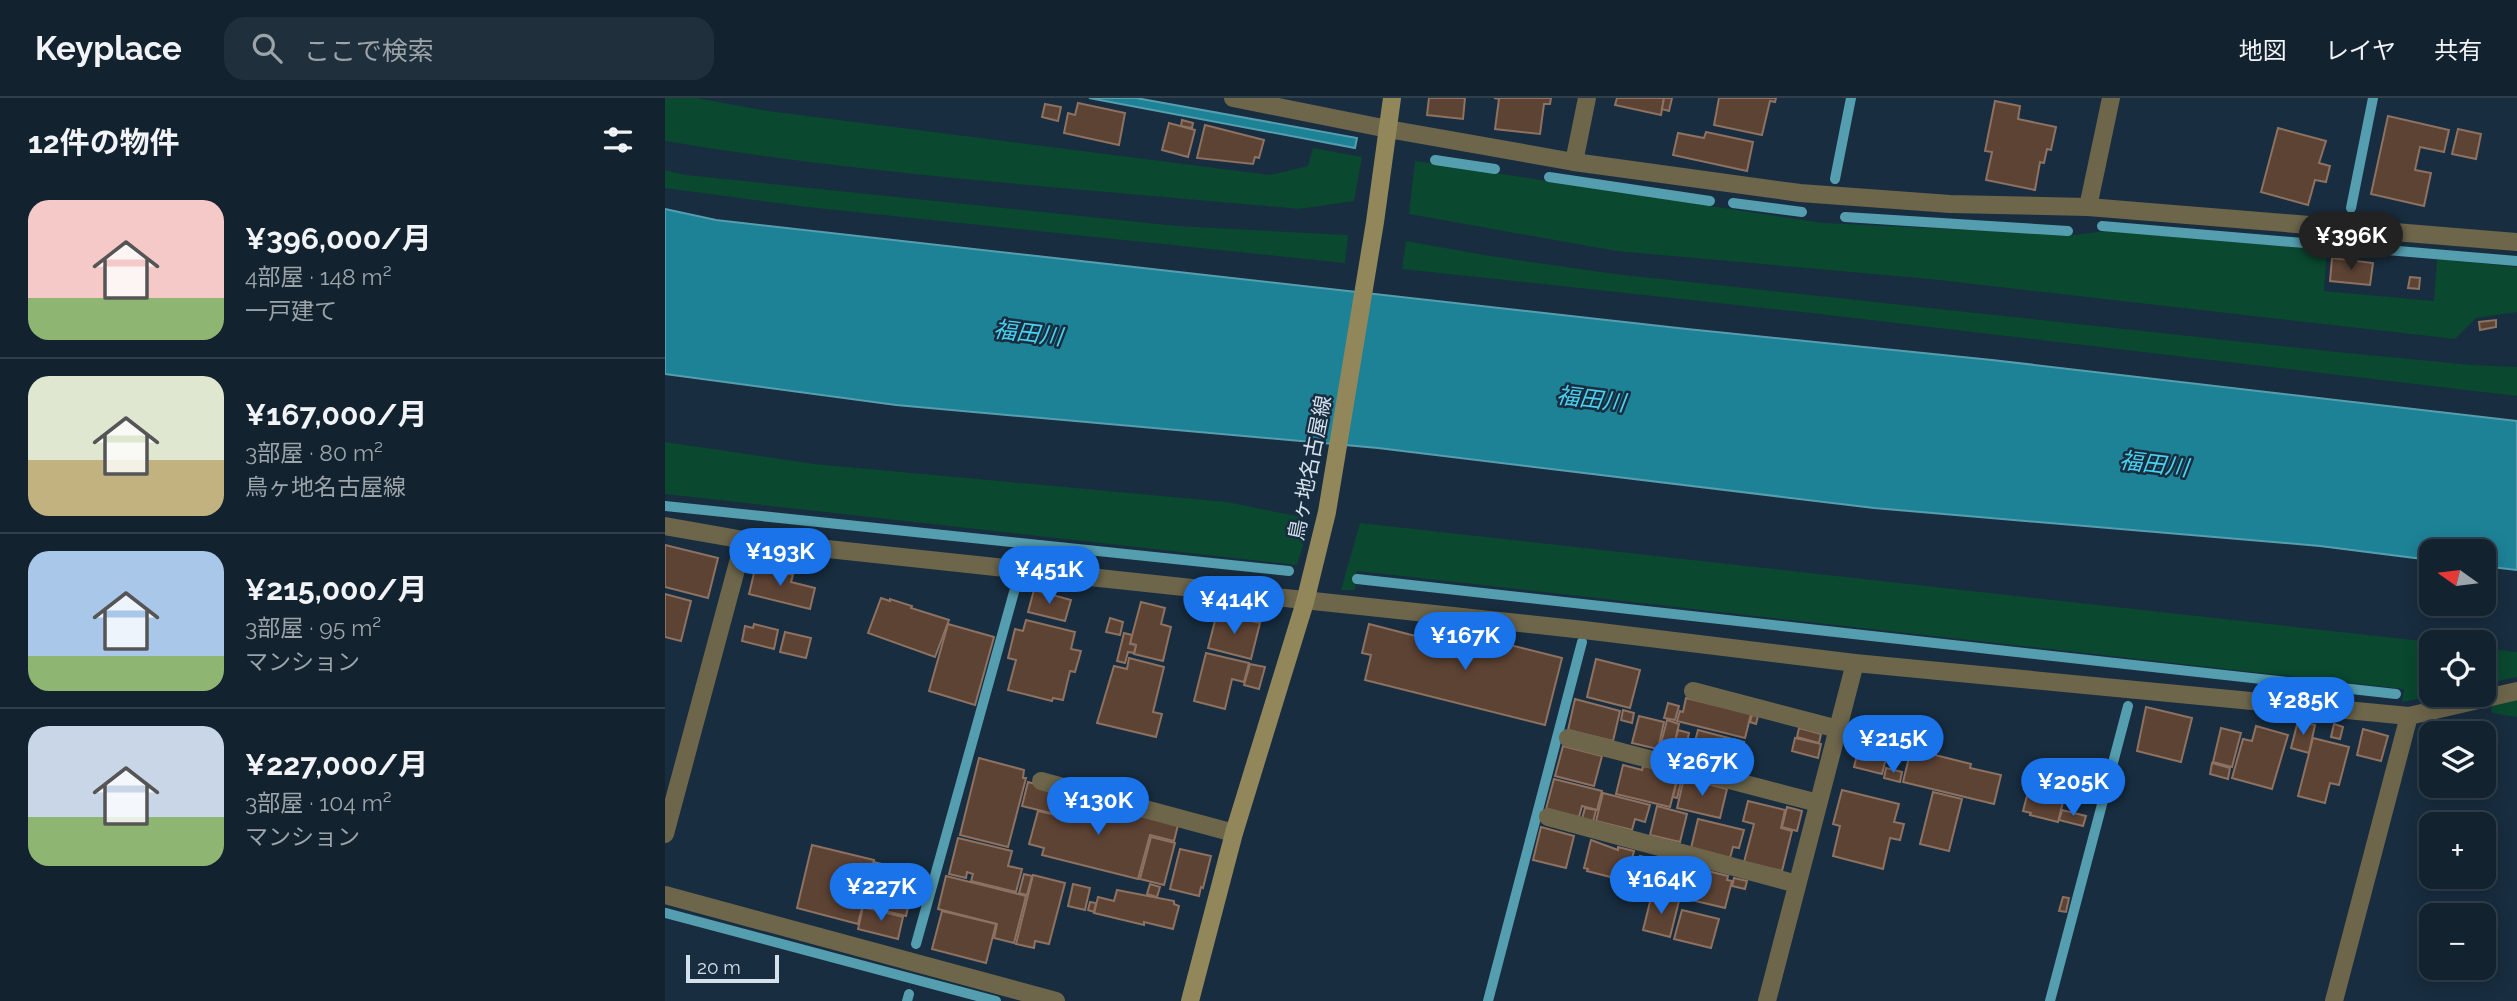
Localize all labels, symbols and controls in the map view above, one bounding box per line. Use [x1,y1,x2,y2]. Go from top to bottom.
search box [224,17,714,80]
text: Keyplace [35,29,182,68]
icon: search [248,29,286,67]
text: ここで検索 [304,36,434,66]
text: 地図 [2239,36,2287,65]
text: レイヤ [2325,36,2396,65]
text: 共有 [2434,36,2482,65]
icon: filters [599,121,637,159]
text: 12件の物件 [28,125,180,160]
pin: ¥396K [2302,212,2400,272]
text: ¥396,000/月 [245,221,432,256]
text: ¥396K [2315,221,2387,248]
icon: home [84,228,168,312]
text: 4部屋 · 148 m² [245,263,392,290]
text: 一戸建て [245,297,337,324]
water label: 福田川 [992,315,1067,350]
water label: 福田川 [1555,381,1630,416]
street label: 鳥ヶ地名古屋線 [1283,393,1336,542]
text: ¥167,000/月 [245,397,427,432]
icon: home [84,404,168,488]
text: 3部屋 · 80 m² [245,439,383,466]
water label: 福田川 [2118,446,2193,481]
text: 鳥ヶ地名古屋線 [245,473,406,500]
pin: ¥193K [731,528,829,588]
text: ¥193K [745,537,815,564]
north arrow [2419,539,2495,616]
map controls [2419,539,2496,980]
pin: ¥451K [1000,546,1098,606]
text: ¥451K [1014,555,1084,582]
text: ¥215,000/月 [245,572,428,607]
pin: ¥414K [1185,576,1283,636]
icon: home [84,579,168,663]
text: ¥414K [1199,585,1269,612]
pin: ¥167K [1416,612,1514,672]
text: 3部屋 · 95 m² [245,614,381,641]
text: ¥167K [1430,621,1500,648]
button: locate [2419,630,2496,707]
text: マンション [245,648,360,675]
pin: ¥285K [2254,678,2352,737]
text: ¥285K [2267,686,2339,713]
pin: ¥215K [1844,716,1942,775]
button: layers [2419,721,2496,798]
text: ¥215K [1859,724,1927,751]
pin: ¥267K [1653,738,1751,798]
text: ¥227,000/月 [245,747,428,782]
text: ¥267K [1666,747,1738,774]
icon: home [84,754,168,838]
pin: ¥205K [2024,758,2122,818]
text: ¥205K [2037,767,2109,794]
pin: ¥130K [1049,778,1147,837]
text: ¥130K [1063,786,1133,813]
text: 3部屋 · 104 m² [245,789,392,816]
button: + [2419,812,2496,889]
text: マンション [245,823,360,850]
pin: ¥164K [1612,856,1710,916]
pin: ¥227K [832,864,930,923]
text: ¥164K [1626,865,1696,892]
text: ¥227K [846,872,916,899]
button: − [2419,903,2496,980]
scale bar [686,952,779,984]
text: 20 m [697,956,741,978]

